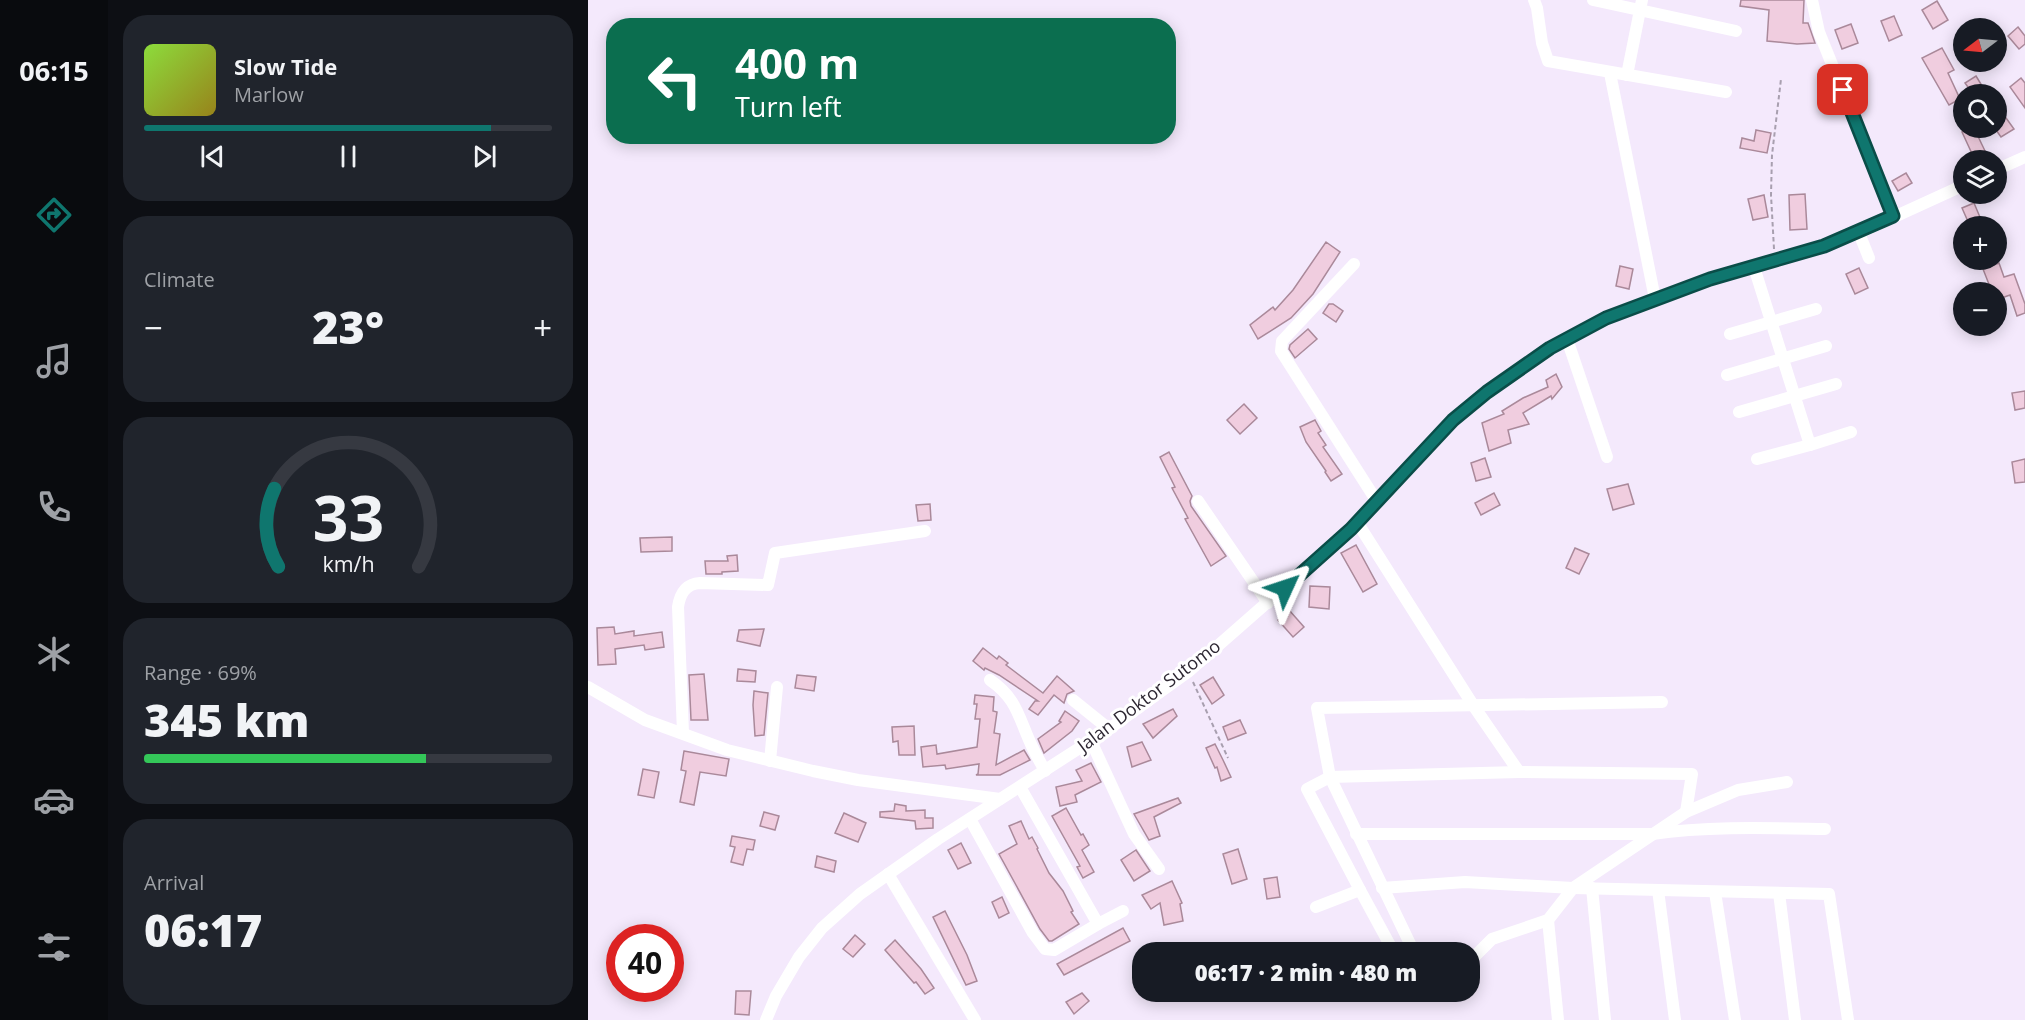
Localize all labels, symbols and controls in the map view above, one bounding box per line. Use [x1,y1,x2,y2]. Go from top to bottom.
north arrow [1953,18,2007,72]
map controls [1953,18,2007,336]
text: 400 m [735,34,859,91]
icon: left [636,42,714,120]
text: Slow Tide [234,51,337,81]
text: 06:15 [19,52,89,89]
pin [1817,64,1868,115]
icon: arrive [1826,73,1859,106]
text: Marlow [234,81,304,108]
button: search [1953,84,2007,138]
text: Turn left [735,88,842,125]
icon: previous [196,140,229,173]
icon: pause [332,140,365,173]
icon: next [468,140,501,173]
button: layers [1953,150,2007,204]
icon: directions [33,194,75,236]
button: + [1953,216,2007,270]
text: Climate [144,266,215,293]
button: − [1953,282,2007,336]
text: 23° [312,296,384,357]
text: − [144,305,163,350]
text: + [533,305,552,350]
icon: music [33,340,75,382]
text: 33 [312,474,384,559]
icon: phone [33,486,75,528]
text: km/h [322,549,374,578]
position arrow [1253,556,1317,620]
icon: climate [33,633,75,675]
street label: Jalan Doktor Sutomo [1070,633,1225,758]
text: Range · 69% [144,659,257,686]
text: 345 km [144,689,309,750]
icon: car [33,779,75,821]
text: Arrival [144,869,204,896]
text: 06:17 [144,899,262,960]
speed limit sign: 40 [606,924,684,1002]
icon: filters [33,926,75,968]
text: 06:17 · 2 min · 480 m [1195,957,1417,987]

